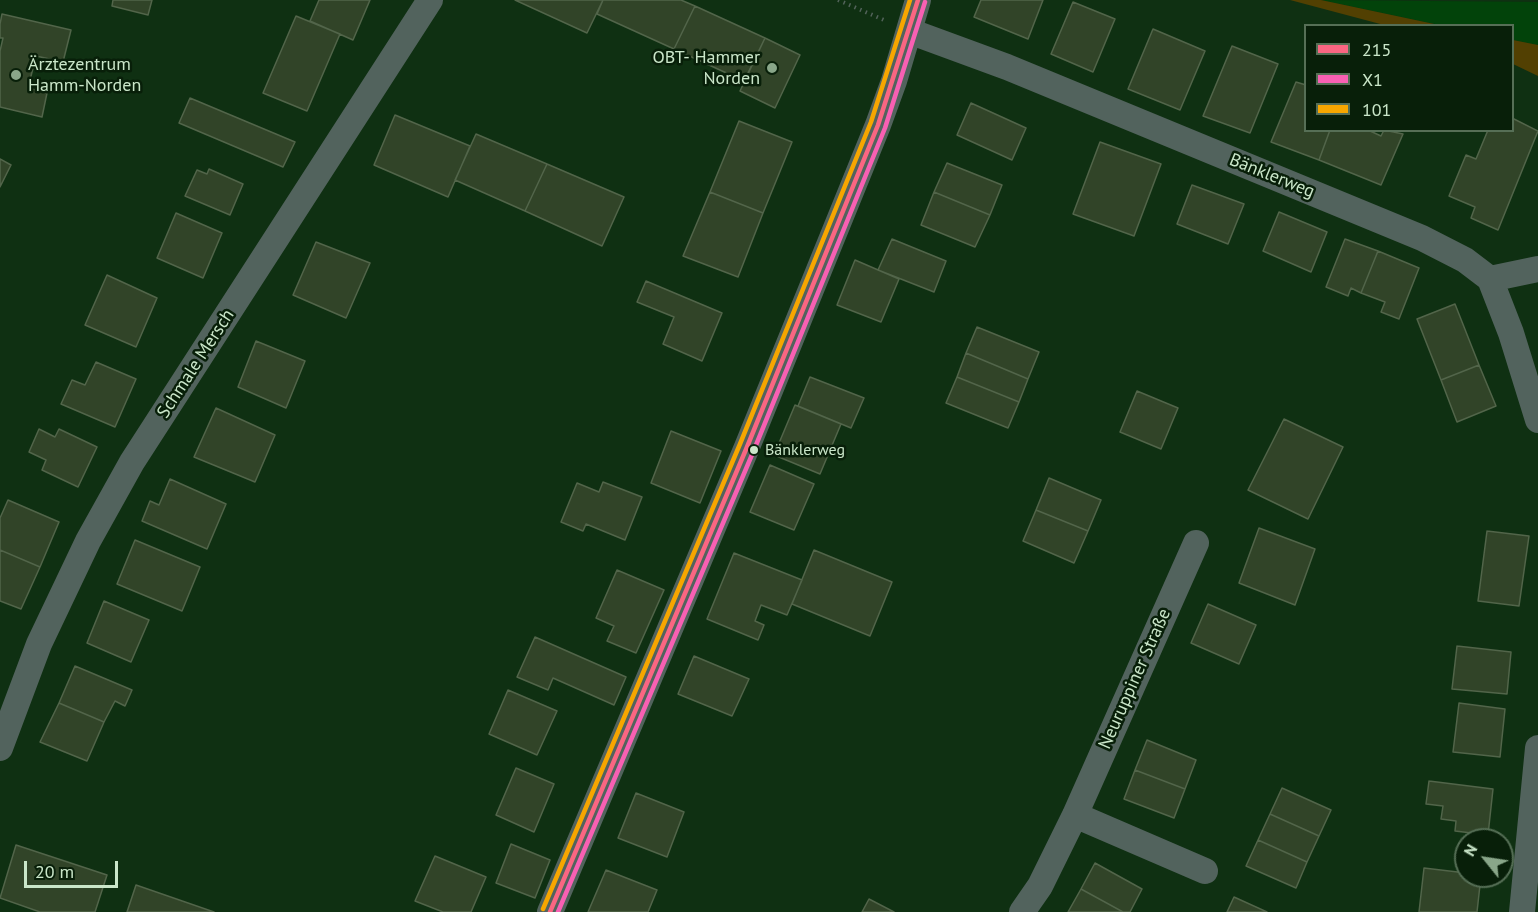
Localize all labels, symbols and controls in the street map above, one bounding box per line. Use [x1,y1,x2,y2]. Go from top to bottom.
legend [1304,24,1514,132]
text: 215 [1362,38,1391,61]
place label: OBT- Hammer Norden [652,47,760,90]
place label: Ärztezentrum Hamm-Norden [28,54,141,97]
marker: OBT- Hammer Norden [765,61,779,75]
marker: Ärztezentrum Hamm-Norden [9,68,23,82]
text: X1 [1362,68,1383,91]
text: 101 [1362,98,1391,121]
street label: Bänklerweg [1226,149,1318,203]
street label: Schmale Mersch [153,306,239,422]
place label: Bänklerweg [765,440,845,460]
marker: Bänklerweg [748,444,760,456]
street label: Neuruppiner Straße [1094,605,1176,753]
north arrow [1454,828,1514,888]
text: N [1459,840,1481,860]
scale bar [27,849,122,887]
text: 20 m [35,860,74,883]

